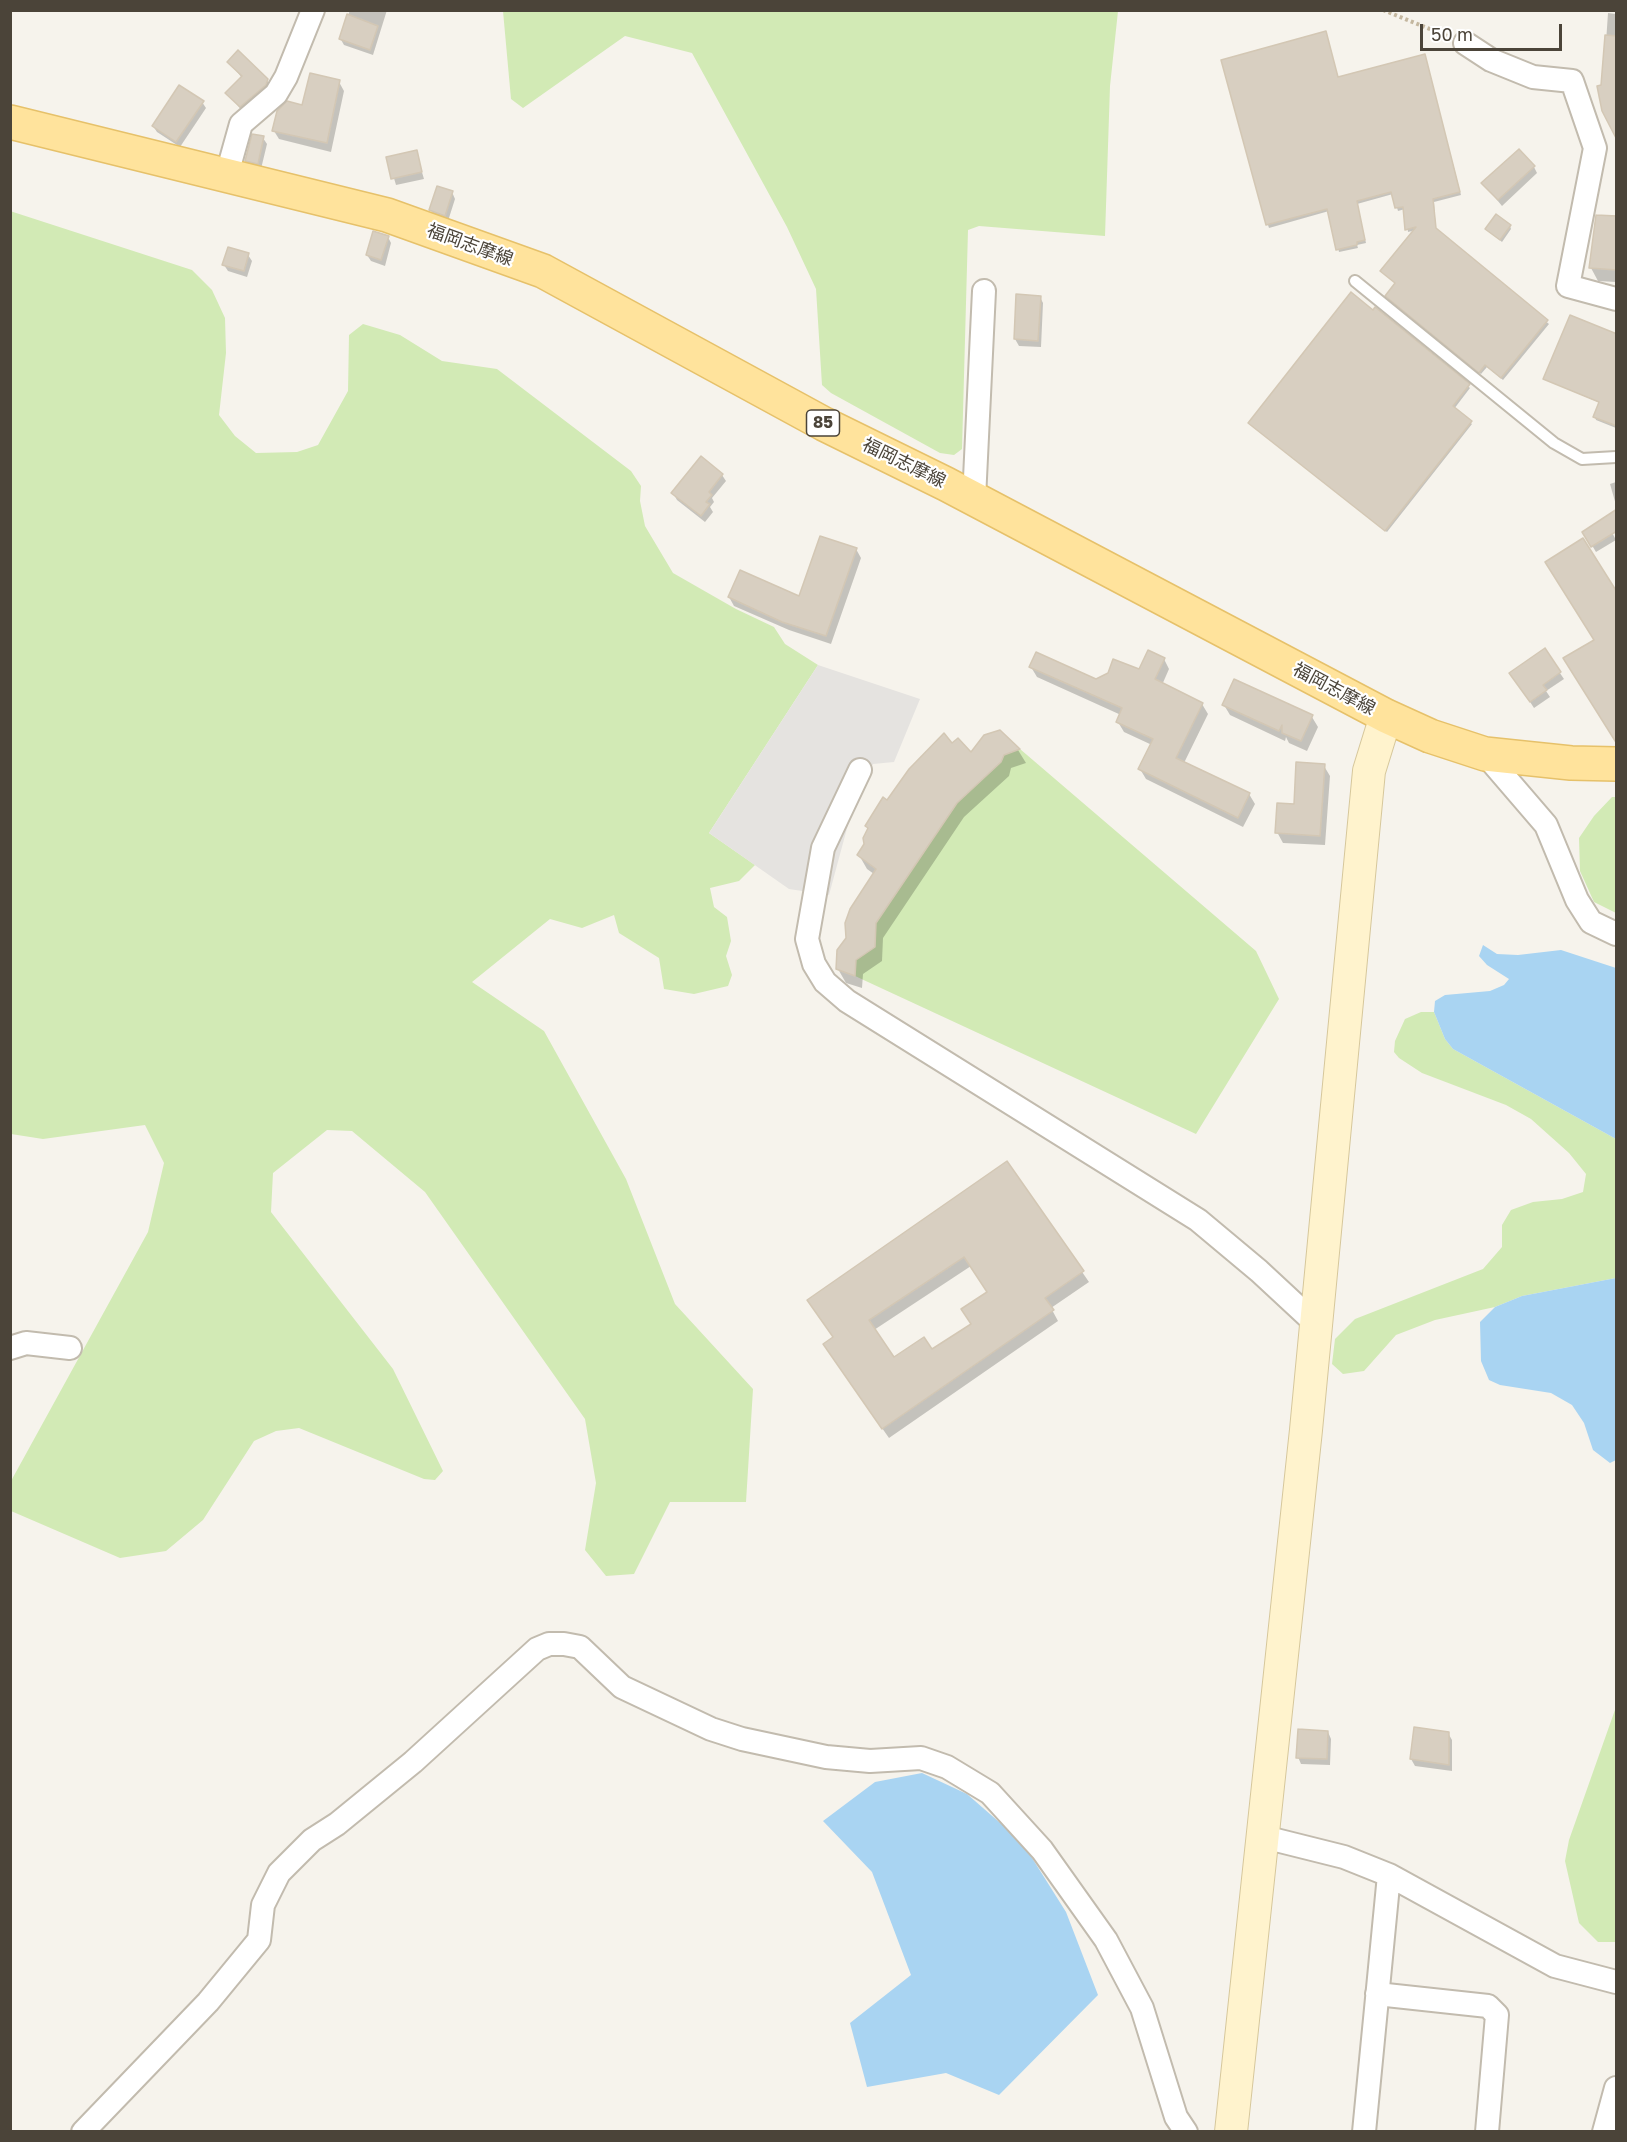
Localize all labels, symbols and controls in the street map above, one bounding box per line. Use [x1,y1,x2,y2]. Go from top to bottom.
scale bar [1423,12,1566,50]
text: 50 m [1431,23,1473,45]
street label: 福岡志摩線 [424,219,516,271]
road number: 85 [806,410,840,436]
street label: 福岡志摩線 [859,434,949,492]
street label: 福岡志摩線 [1289,658,1379,720]

